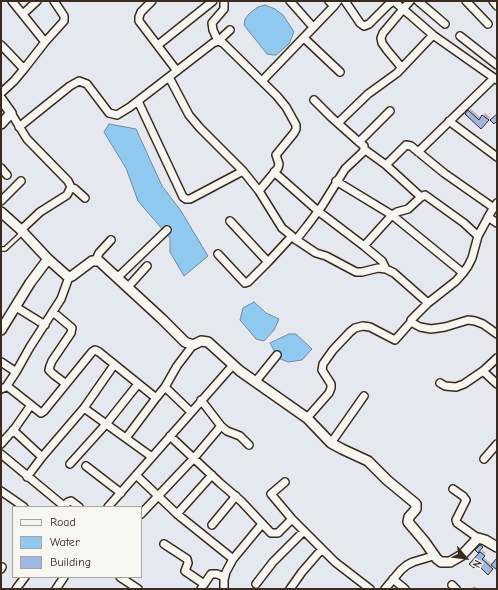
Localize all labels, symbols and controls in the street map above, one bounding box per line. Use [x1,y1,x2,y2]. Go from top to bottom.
legend [12,506,142,578]
text: Road [50,515,76,529]
text: Water [50,535,80,549]
north arrow [446,538,486,578]
text: Building [50,555,91,569]
text: N [470,558,484,570]

